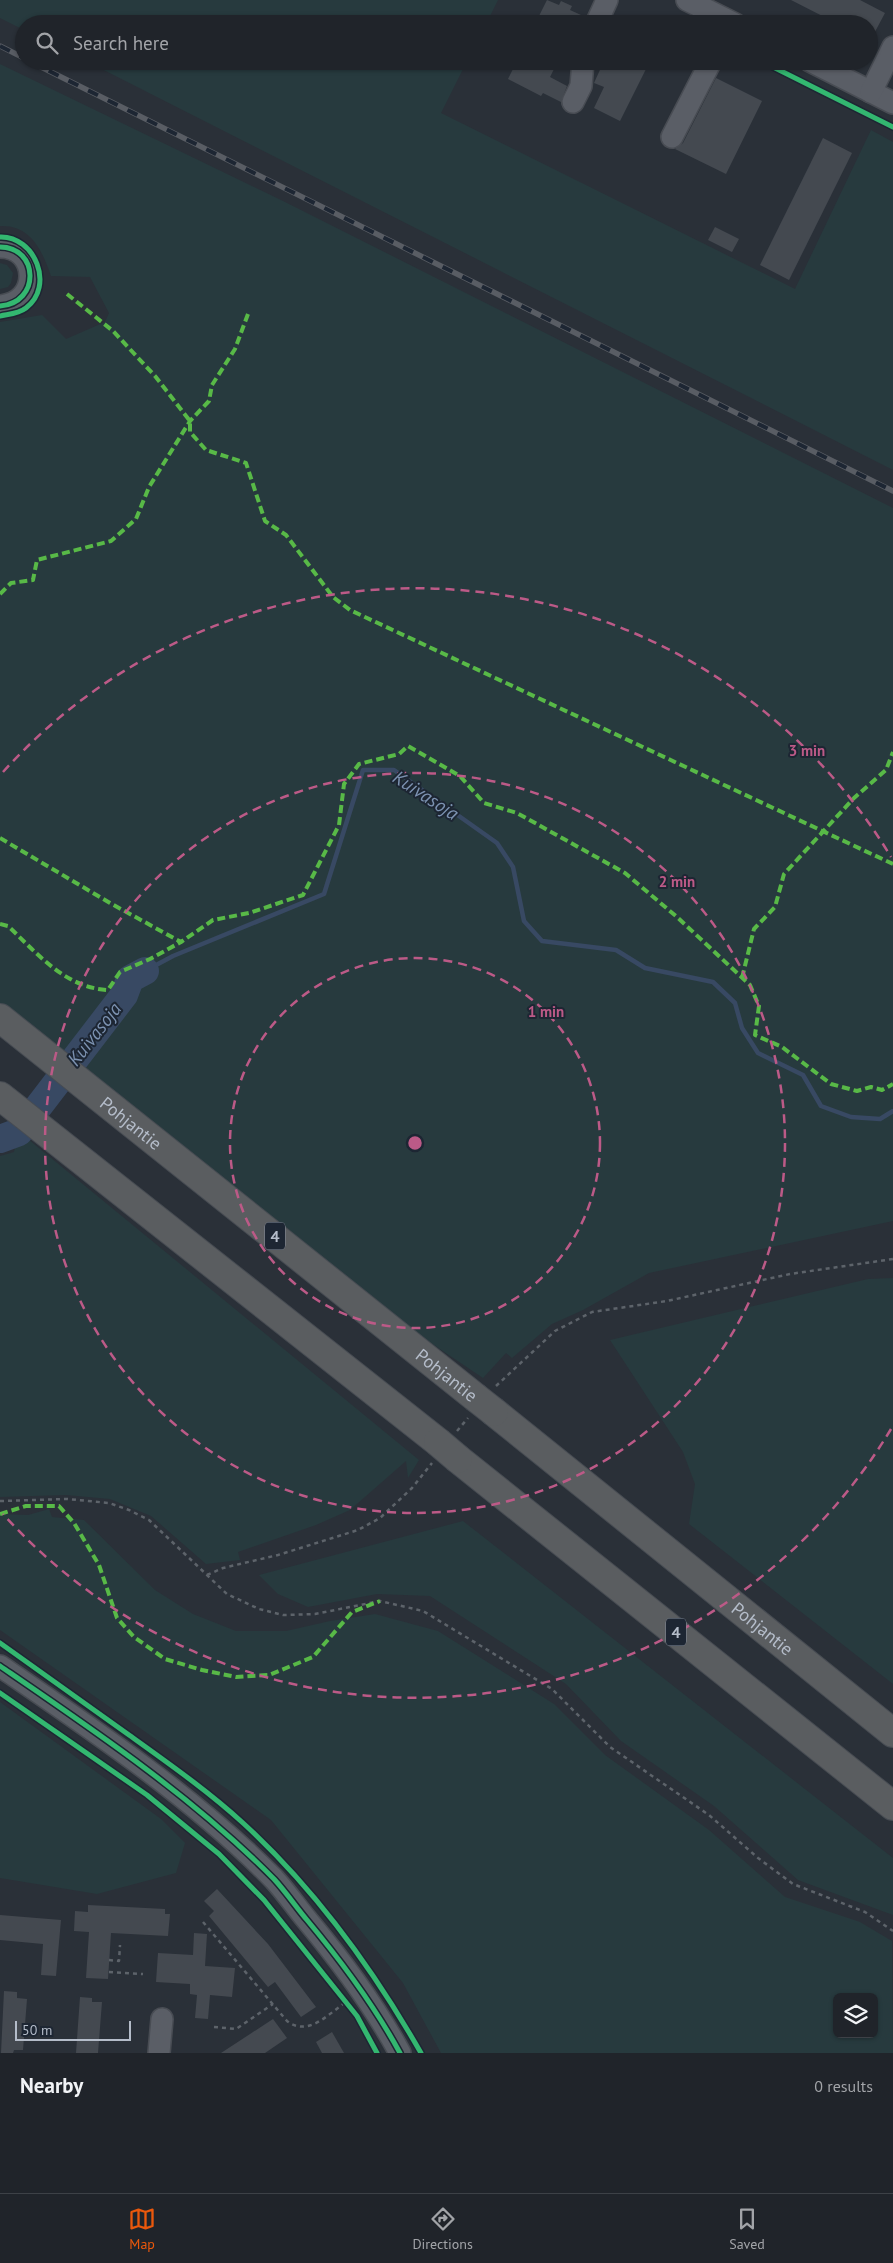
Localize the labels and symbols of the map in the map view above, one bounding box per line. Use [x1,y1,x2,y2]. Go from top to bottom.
text: 3 min [789,741,825,760]
water label: Kuivasoja [389,765,464,826]
text: 2 min [659,872,695,891]
water label: Kuivasoja [62,997,127,1070]
text: 1 min [528,1002,564,1021]
street label: Pohjantie [96,1091,167,1154]
centre of rings [406,1134,424,1152]
road number: 4 [265,1222,285,1250]
street label: Pohjantie [412,1343,483,1406]
street label: Pohjantie [727,1597,798,1660]
road number: 4 [666,1618,686,1645]
scale bar [15,2018,131,2041]

